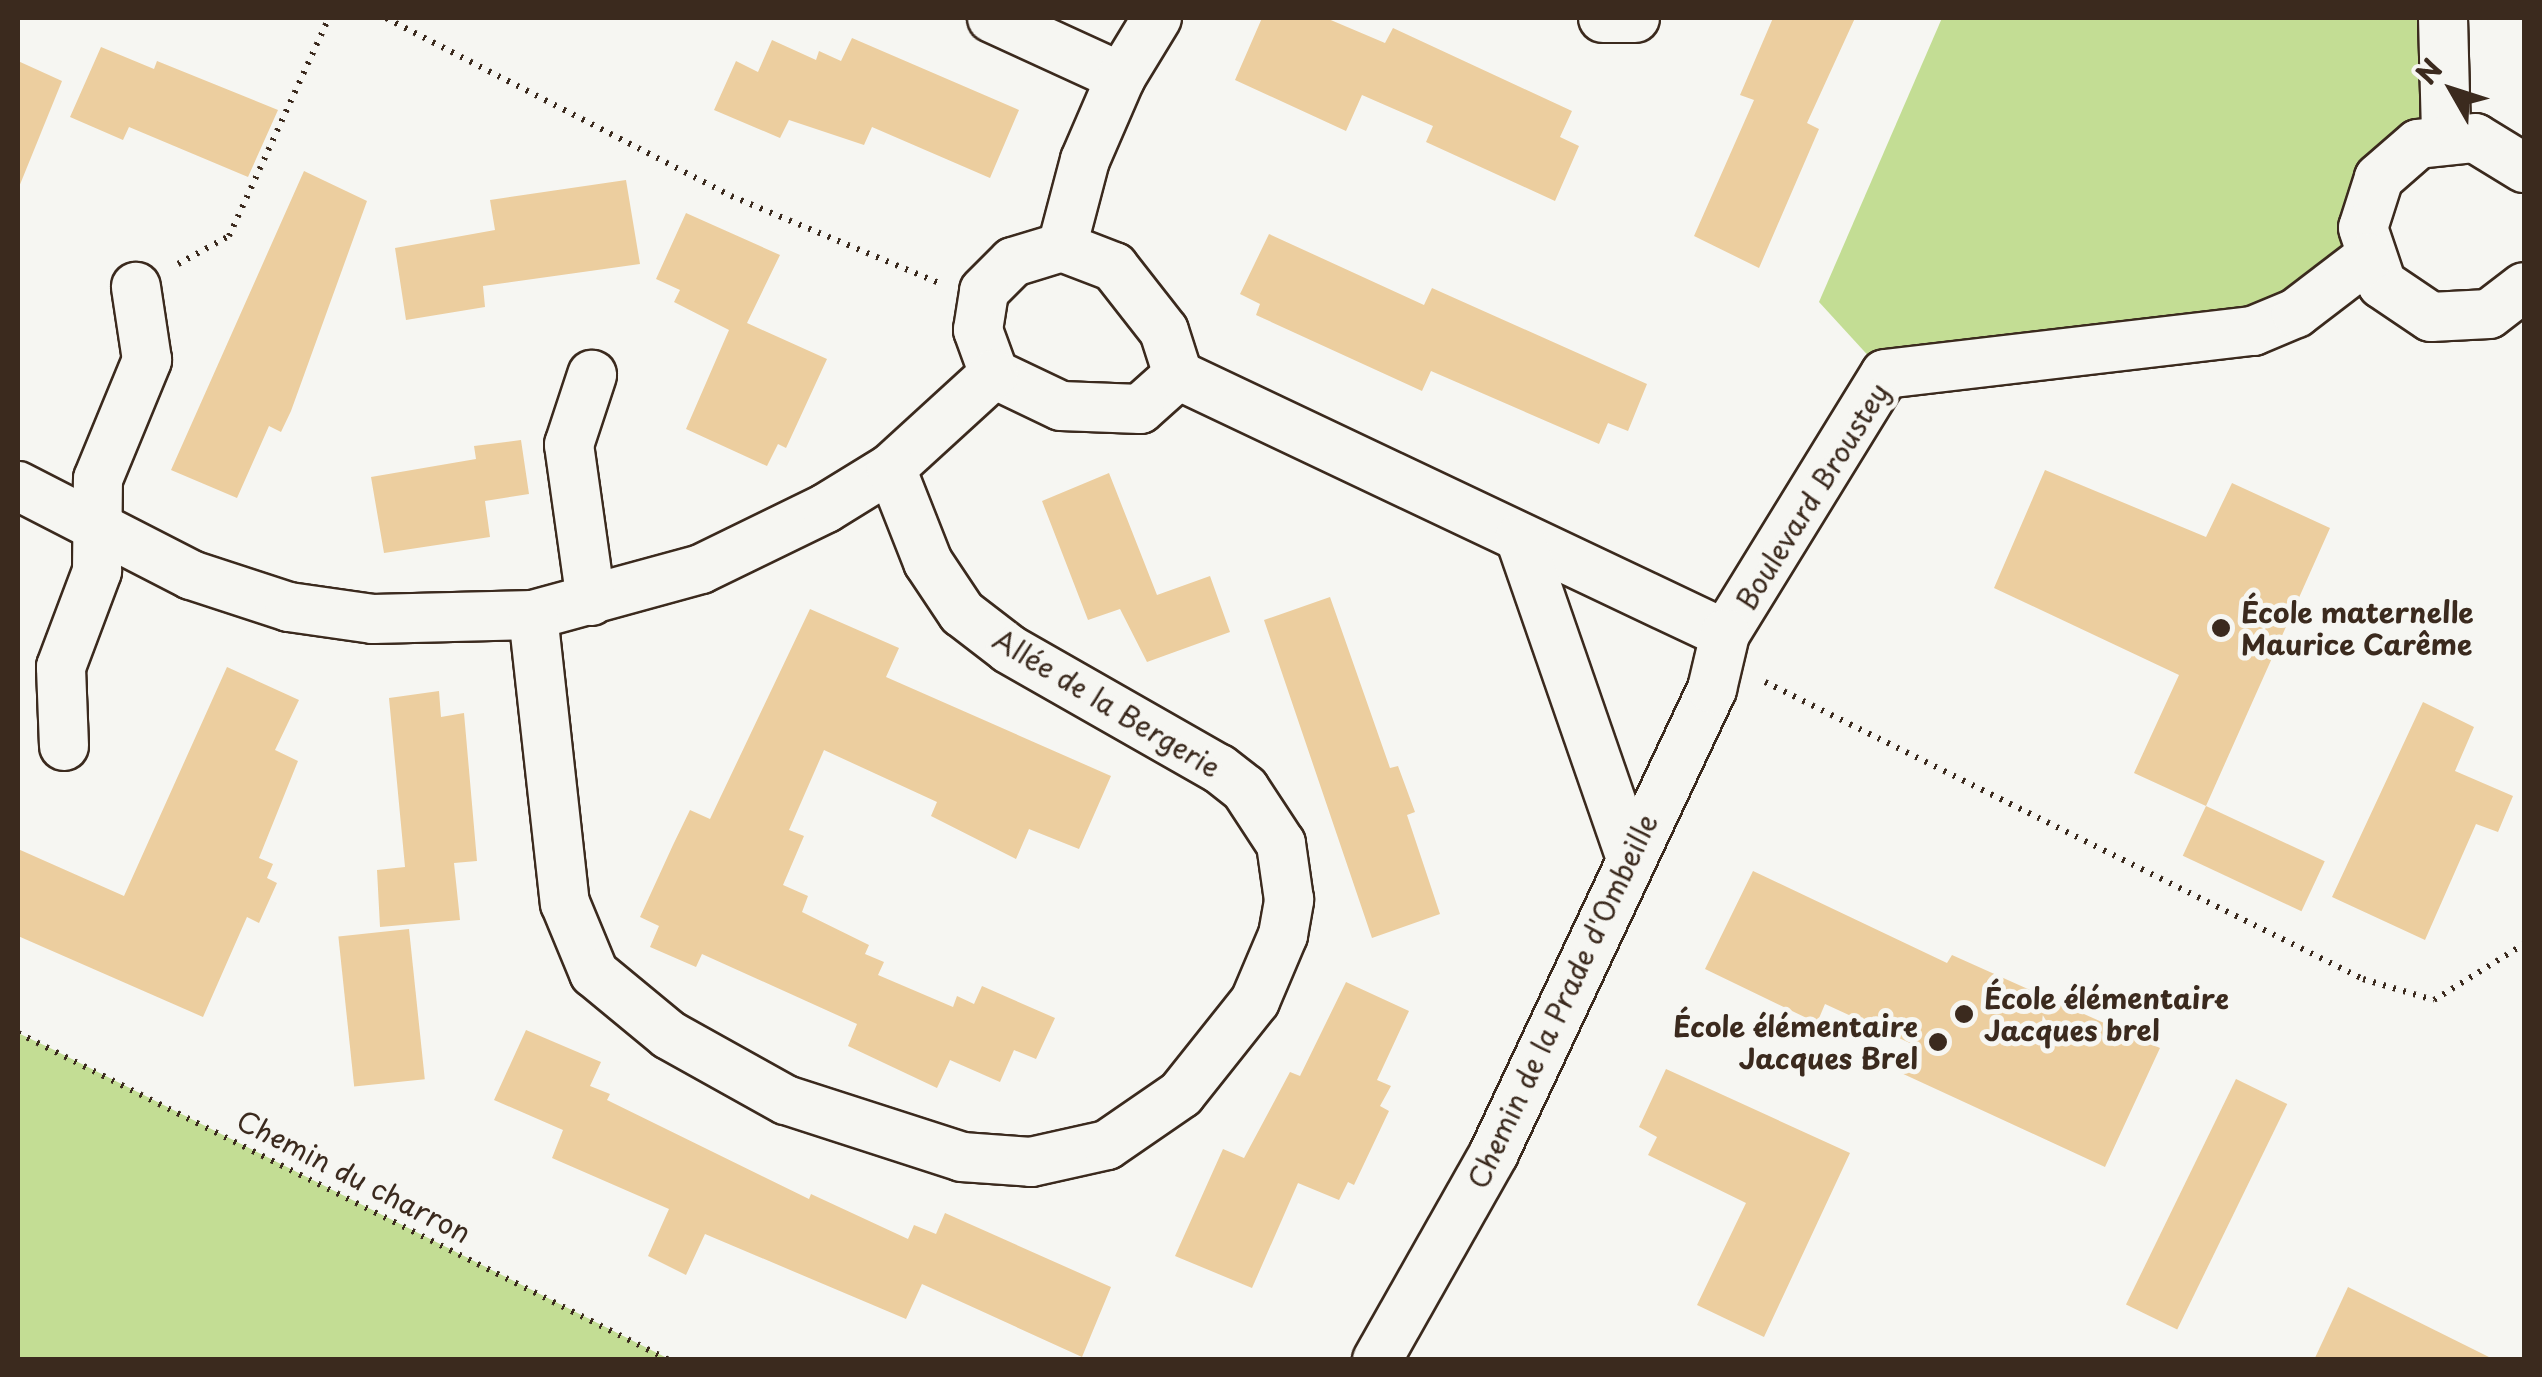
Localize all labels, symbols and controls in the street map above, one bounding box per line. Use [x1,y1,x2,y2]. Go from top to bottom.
north arrow [2402,40,2502,140]
text: N [2405,49,2452,93]
street label: Boulevard Broustey [1728,376,1896,616]
place label: École maternelle Maurice Carême [2241,595,2475,661]
marker: École maternelle Maurice Carême [2210,617,2232,639]
street label: Allée de la Bergerie [985,621,1229,785]
street label: Chemin de la Prade d'Ombeille [1460,808,1664,1194]
place label: École élémentaire Jacques brel [1984,981,2232,1047]
marker: École élémentaire Jacques brel [1953,1003,1975,1025]
place label: École élémentaire Jacques Brel [1670,1009,1918,1075]
marker: École élémentaire Jacques Brel [1927,1031,1949,1053]
street label: Chemin du charron [231,1102,477,1250]

